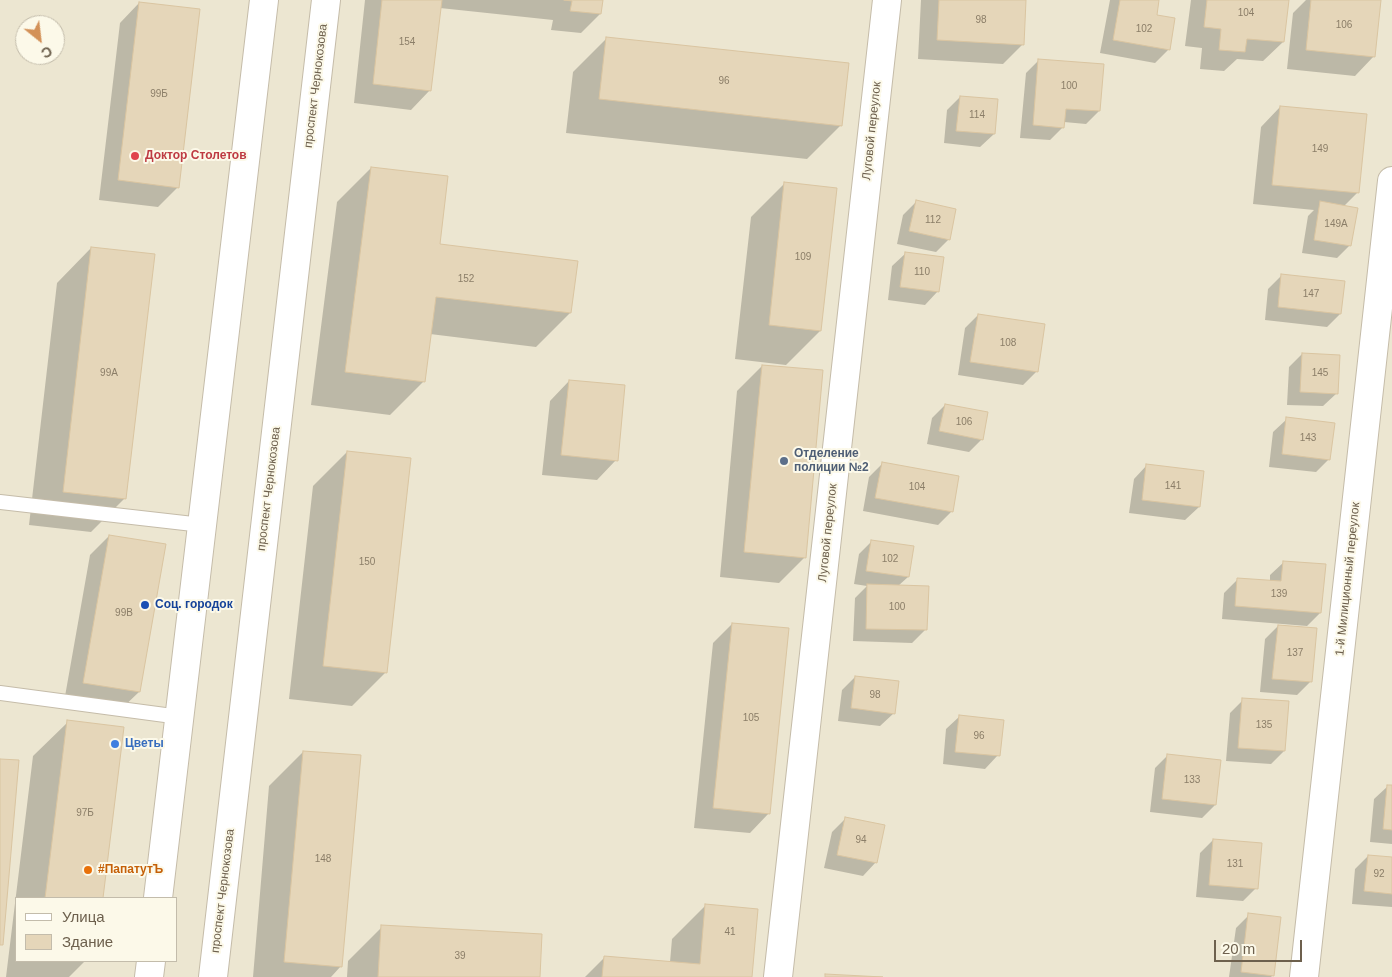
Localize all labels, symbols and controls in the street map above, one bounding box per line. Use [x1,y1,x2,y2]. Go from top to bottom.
house number: 104 [1238,7,1254,19]
house number: 98 [975,14,987,26]
north arrow [15,15,65,65]
house number: 106 [1336,19,1352,31]
street label: проспект Чернокозова [301,23,331,149]
house number: 102 [1136,23,1152,35]
house number: 154 [399,36,415,48]
text: С [38,43,55,62]
house number: 96 [718,75,730,87]
house number: 100 [1061,80,1077,92]
street label: Луговой переулок [860,81,884,181]
house number: 99Б [150,88,168,100]
house number: 114 [969,109,985,121]
house number: 149 [1312,143,1328,155]
place label: Доктор Столетов [145,149,247,163]
marker: Доктор Столетов [129,150,141,162]
house number: 112 [925,214,941,226]
house number: 149А [1324,218,1348,230]
house number: 109 [795,251,811,263]
house number: 110 [914,266,930,278]
house number: 152 [458,273,474,285]
house number: 147 [1303,288,1319,300]
house number: 108 [1000,337,1016,349]
house number: 99А [100,367,118,379]
house number: 145 [1312,367,1328,379]
house number: 106 [956,416,972,428]
street label: проспект Чернокозова [254,426,284,552]
house number: 143 [1300,432,1316,444]
place label: Отделение полиции №2 [794,447,869,475]
marker: Отделение полиции №2 [778,455,790,467]
house number: 141 [1165,480,1181,492]
house number: 104 [909,481,925,493]
street label: Луговой переулок [816,483,840,583]
street label: 1-й Милиционный переулок [1333,501,1363,657]
house number: 102 [882,553,898,565]
house number: 150 [359,556,375,568]
house number: 139 [1271,588,1287,600]
place label: Соц. городок [155,598,233,612]
marker: Соц. городок [139,599,151,611]
house number: 100 [889,601,905,613]
house number: 99В [115,607,133,619]
house number: 137 [1287,647,1303,659]
house number: 98 [869,689,881,701]
house number: 105 [743,712,759,724]
house number: 135 [1256,719,1272,731]
house number: 96 [973,730,985,742]
place label: Цветы [125,737,164,751]
marker: Цветы [109,738,121,750]
house number: 133 [1184,774,1200,786]
house number: 97Б [76,807,94,819]
street label: проспект Чернокозова [208,828,238,954]
house number: 94 [855,834,867,846]
house number: 148 [315,853,331,865]
house number: 131 [1227,858,1243,870]
place label: #ПапатутЪ [98,863,163,877]
marker: #ПапатутЪ [82,864,94,876]
house number: 92 [1373,868,1385,880]
legend [15,897,178,962]
text: Улица [62,908,105,925]
house number: 41 [724,926,736,938]
scale bar [1217,930,1304,962]
text: Здание [62,933,113,950]
text: 20 m [1222,940,1255,957]
house number: 39 [454,950,466,962]

